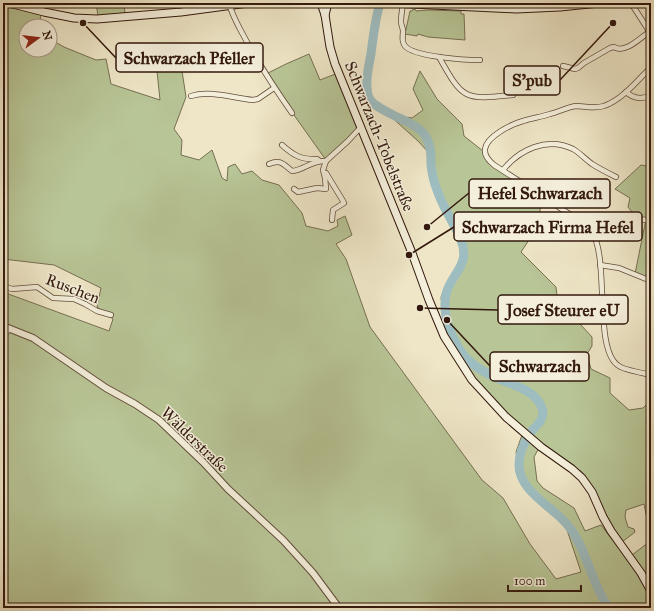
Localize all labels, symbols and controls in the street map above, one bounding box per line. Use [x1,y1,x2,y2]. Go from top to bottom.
north arrow [18,18,58,58]
text: N [40,29,55,42]
callout: Schwarzach Pfeller [116,43,263,72]
text: Schwarzach Pfeller [123,48,255,69]
street label: Schwarzach-Tobelstraße [341,58,418,214]
callout: S'pub [504,66,560,95]
text: S'pub [512,70,552,91]
callout: Hefel Schwarzach [469,179,610,208]
text: Hefel Schwarzach [477,183,603,204]
callout: Schwarzach Firma Hefel [454,212,642,241]
text: Schwarzach Firma Hefel [462,217,635,238]
street label: Ruschen [43,269,103,308]
callout: Josef Steurer eU [498,295,628,324]
text: Josef Steurer eU [504,300,620,321]
callout: Schwarzach [490,352,589,381]
text: Schwarzach [499,356,582,377]
street label: Wälderstraße [157,403,232,476]
scale bar [508,567,581,593]
text: 100 m [514,574,545,588]

